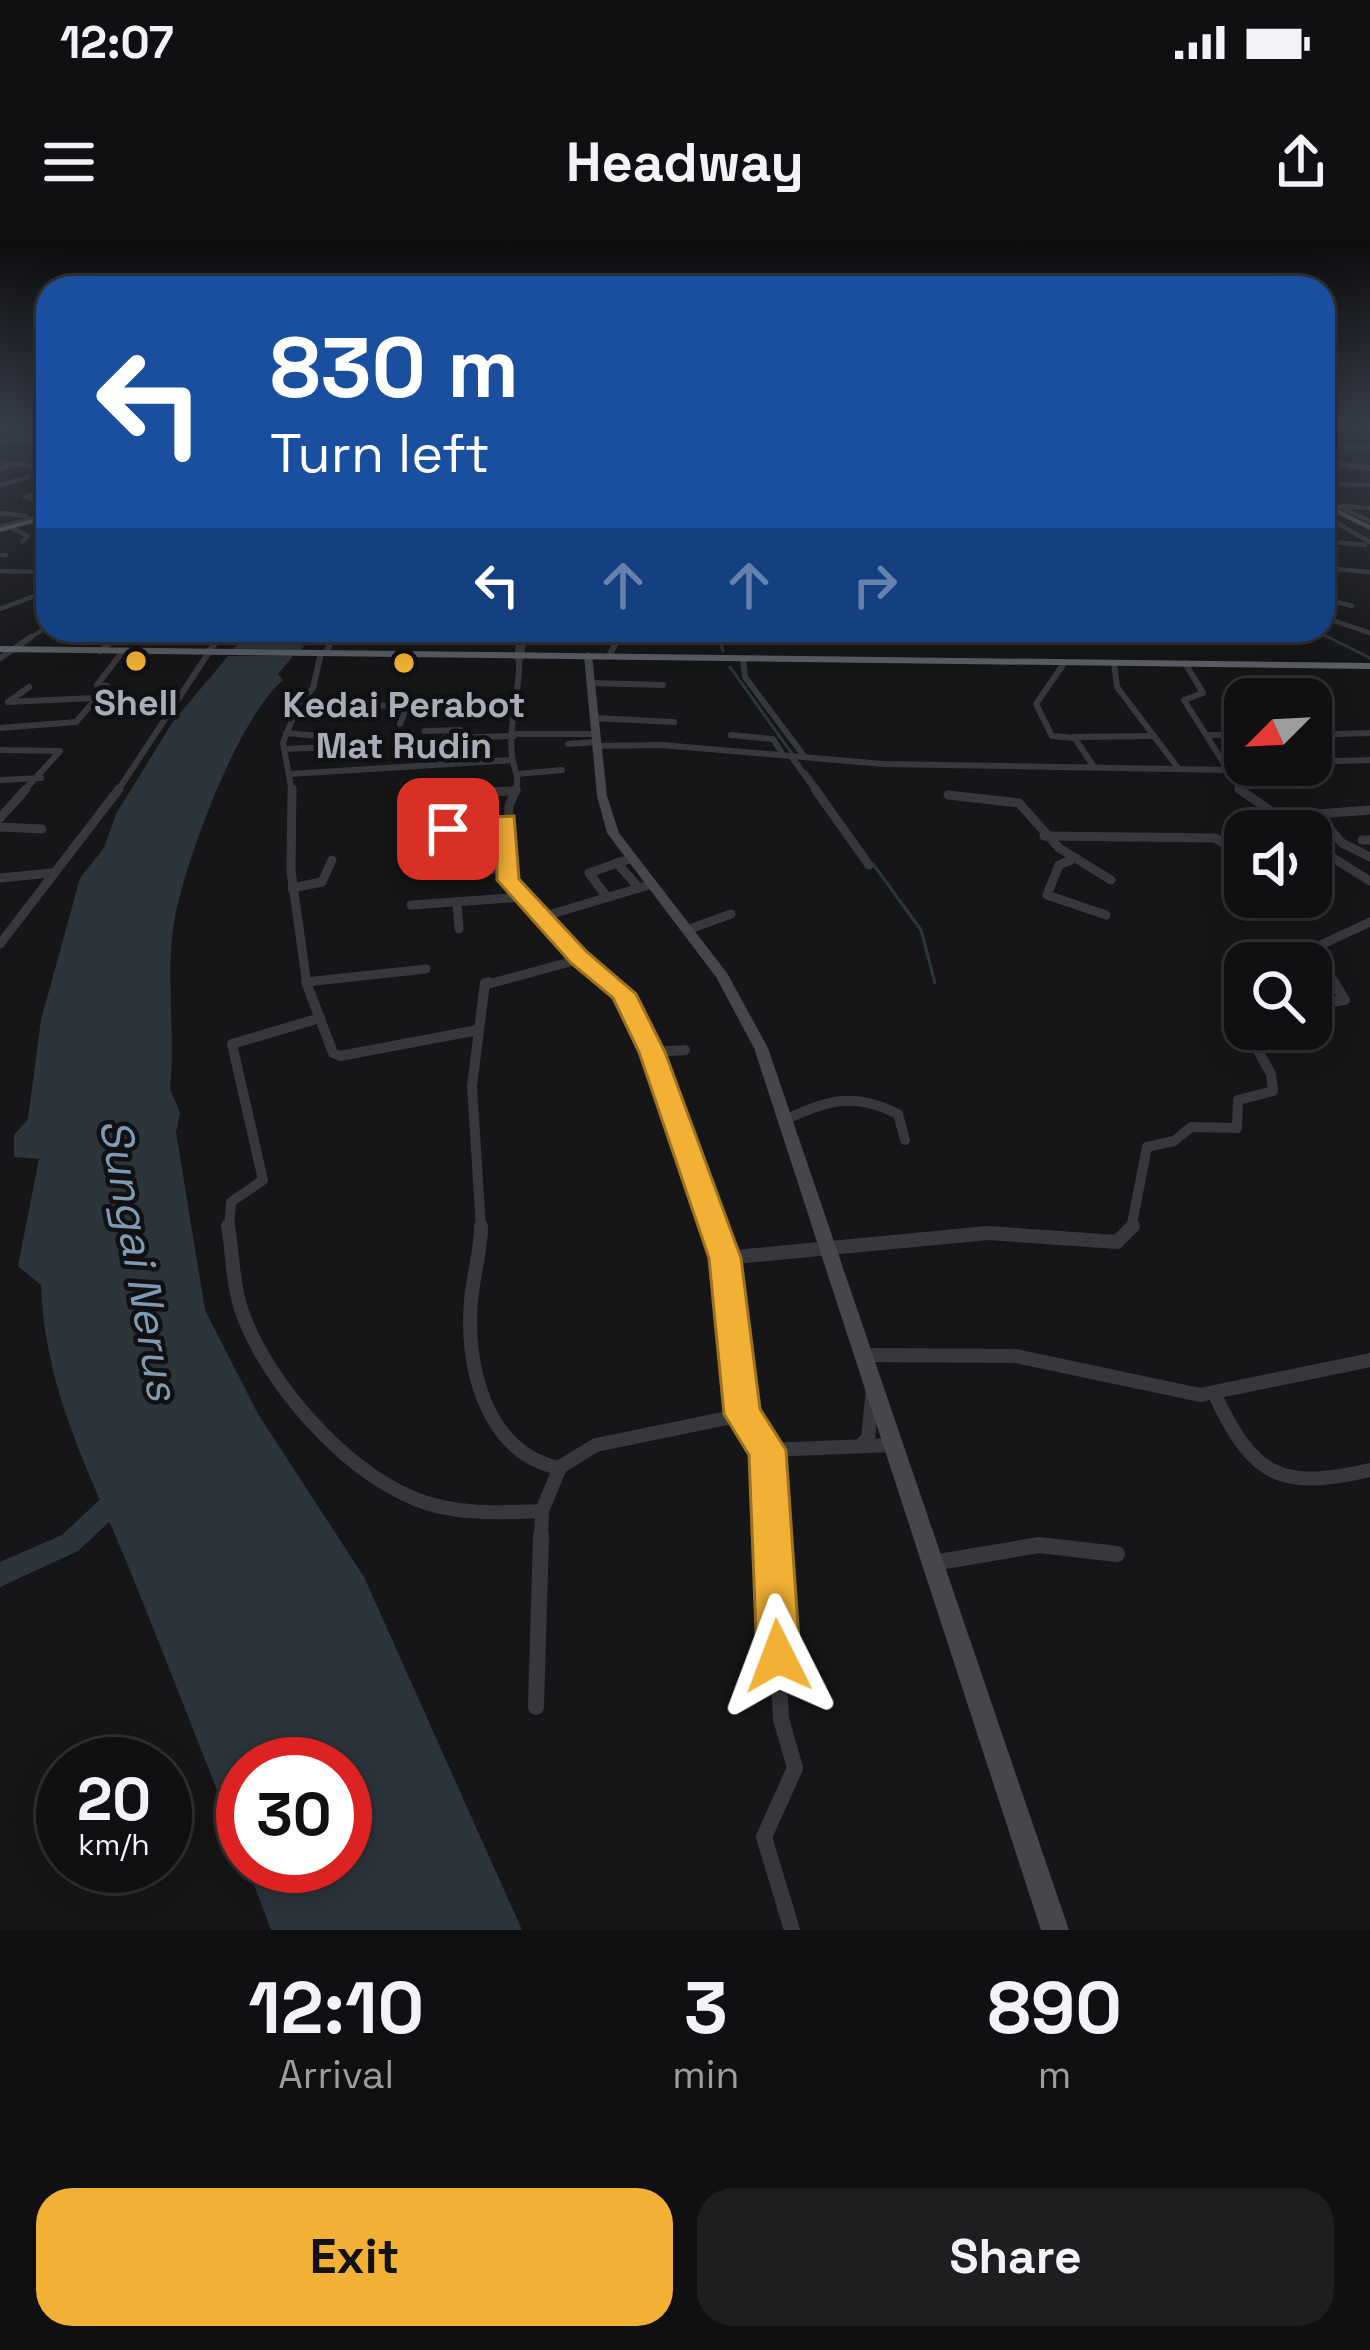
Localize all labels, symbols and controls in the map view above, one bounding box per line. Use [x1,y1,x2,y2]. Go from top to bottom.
text: 12:07 [60,14,174,71]
text: Headway [566,128,804,197]
icon: menu [36,129,102,195]
icon: share [1268,129,1334,195]
text: 830 m [270,314,519,422]
icon: left [72,324,228,480]
text: Turn left [270,419,490,488]
icon: left [464,552,530,618]
icon: ahead [590,552,656,618]
icon: ahead [716,552,782,618]
icon: right [842,552,908,618]
marker: Shell [123,648,149,674]
marker: Kedai Perabot Mat Rudin [391,650,417,676]
north arrow [1224,678,1332,786]
map controls [1224,678,1332,1050]
place label: Shell [94,680,178,726]
place label: Kedai Perabot Mat Rudin [283,682,525,769]
pin [397,778,499,880]
icon: arrive [415,796,481,862]
button: sound [1224,810,1332,918]
button: search [1224,942,1332,1050]
water label: Sungai Nerus [87,1114,193,1406]
position arrow [715,1593,841,1719]
speed limit sign: 30 [216,1737,372,1893]
text: 20 [77,1761,151,1838]
text: km/h [78,1825,150,1864]
text: 12:10 [248,1962,424,2054]
text: 3 [684,1962,728,2054]
text: 890 [987,1962,1122,2054]
text: Arrival [278,2050,394,2099]
text: min [672,2050,739,2099]
text: m [1038,2050,1071,2099]
button: Exit [36,2188,673,2326]
button: Share [697,2188,1334,2326]

